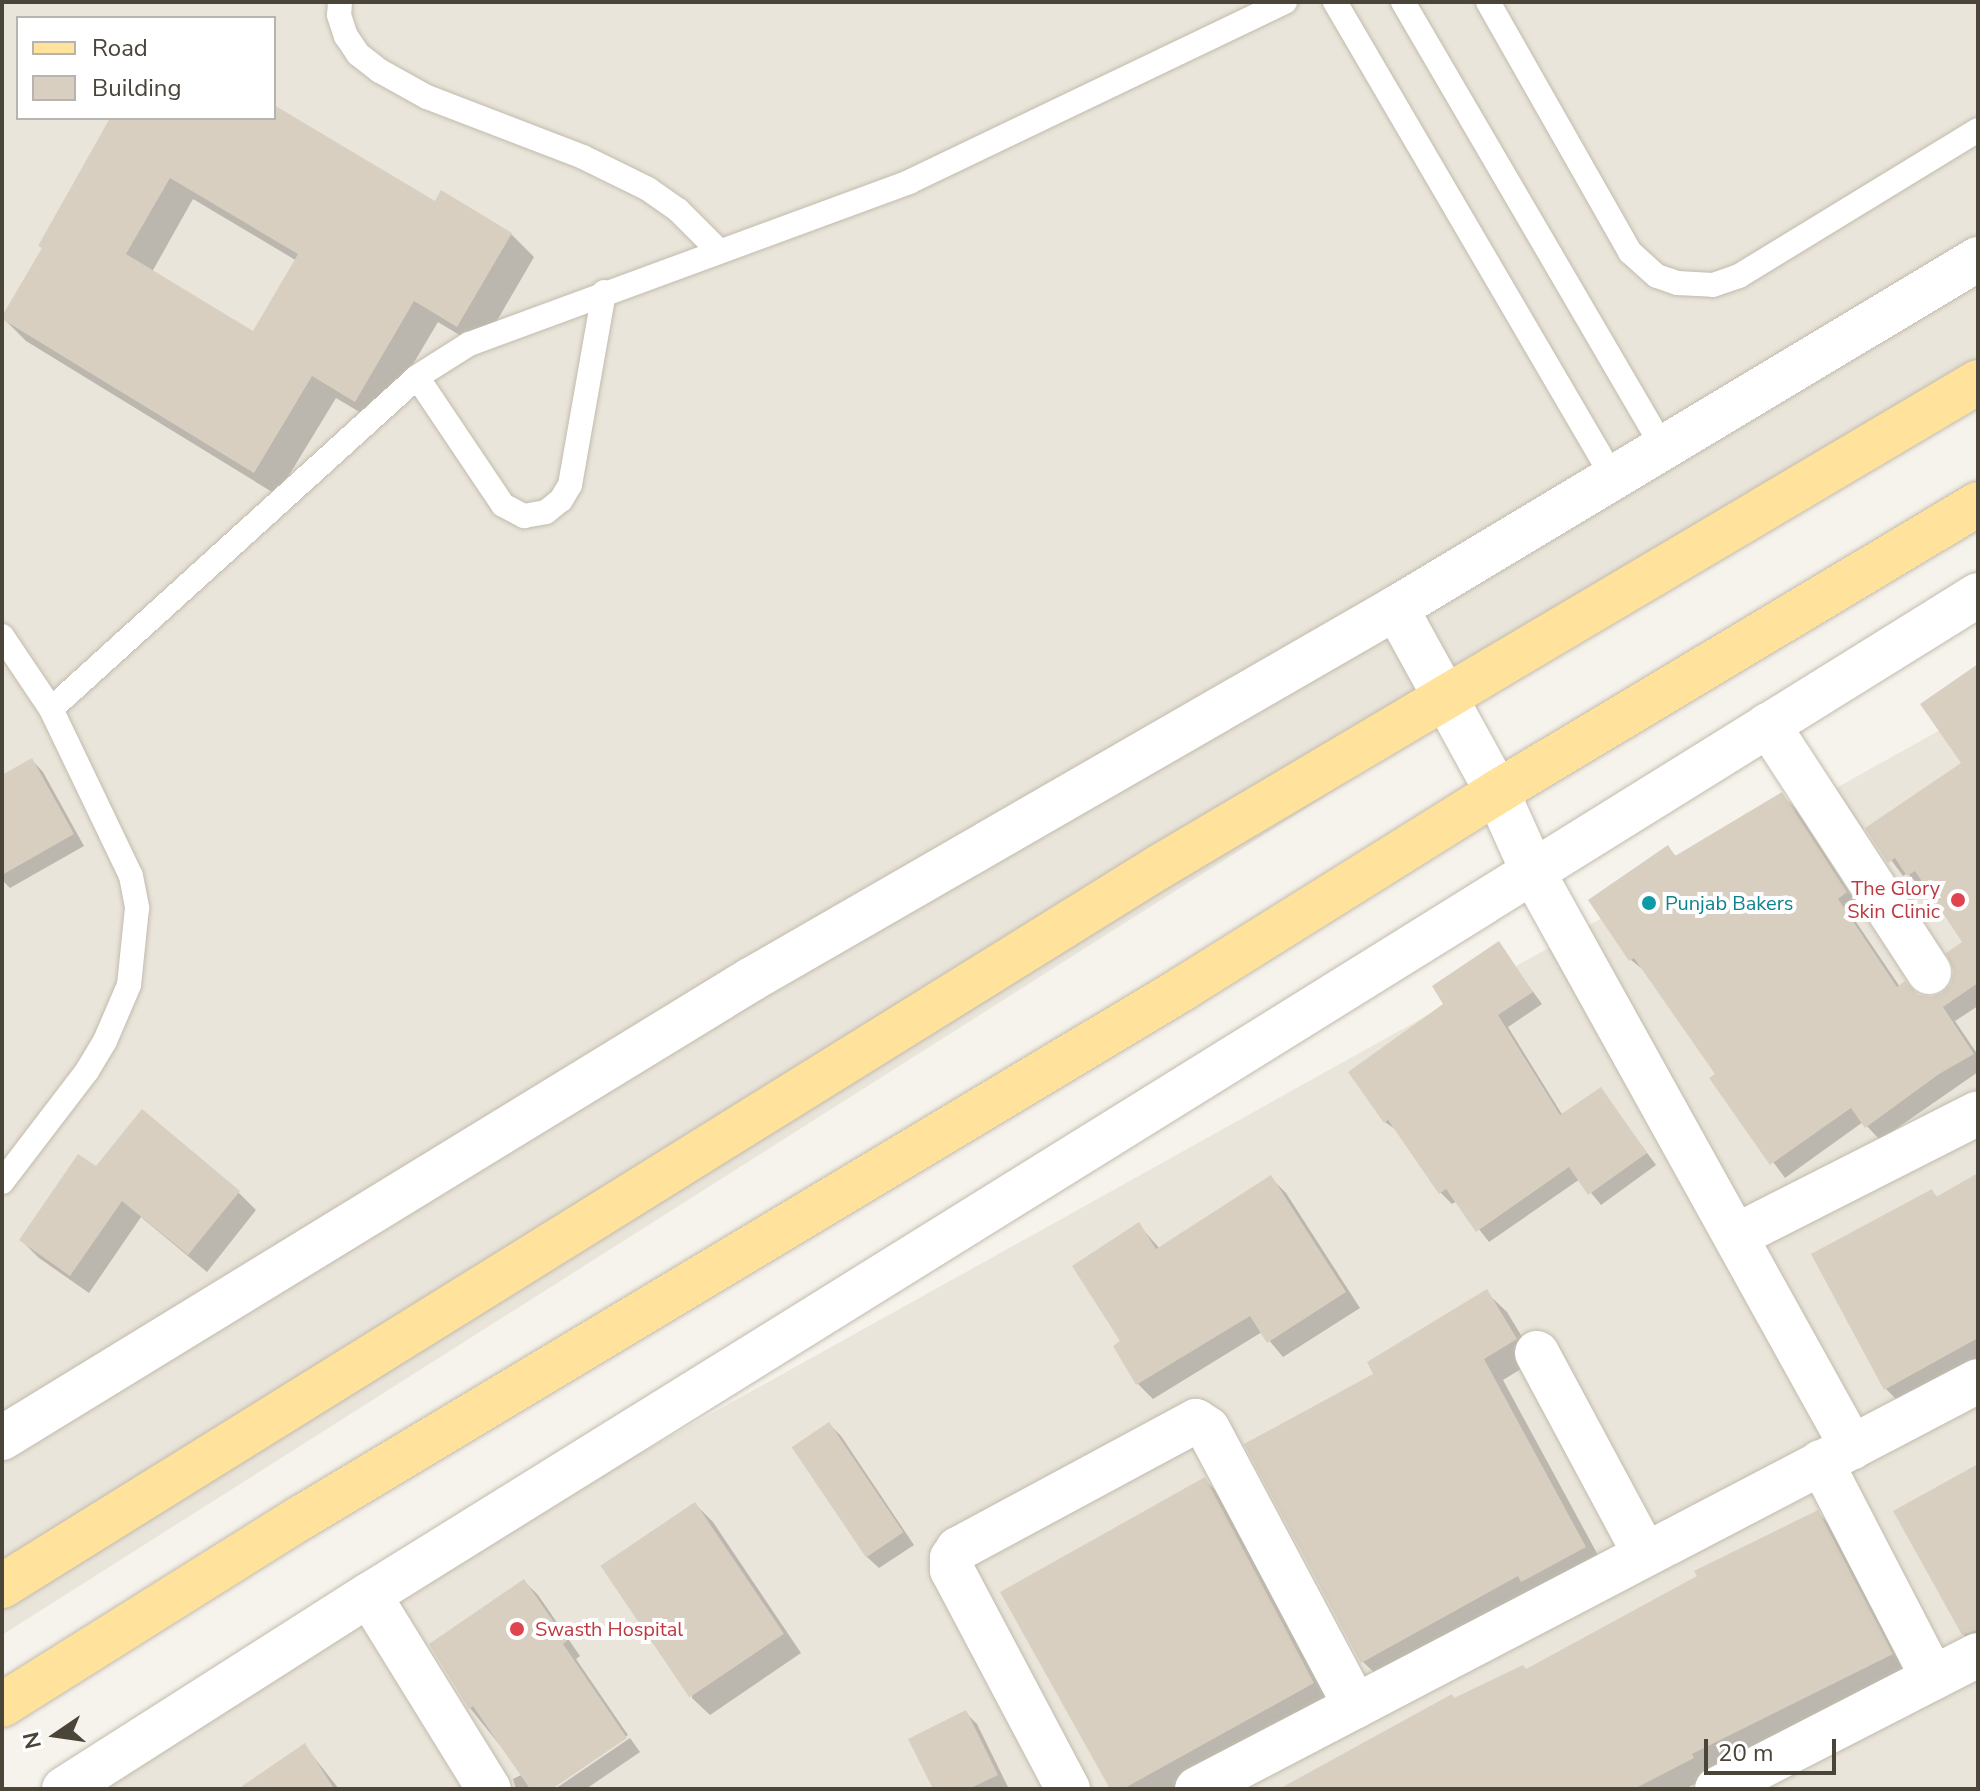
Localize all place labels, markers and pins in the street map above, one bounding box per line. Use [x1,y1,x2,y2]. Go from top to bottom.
place label: The Glory Skin Clinic [1847,876,1940,923]
marker: The Glory Skin Clinic [1947,889,1969,911]
place label: Punjab Bakers [1665,891,1793,915]
marker: Punjab Bakers [1640,894,1658,912]
place label: Swasth Hospital [535,1617,683,1641]
marker: Swasth Hospital [506,1618,528,1640]

